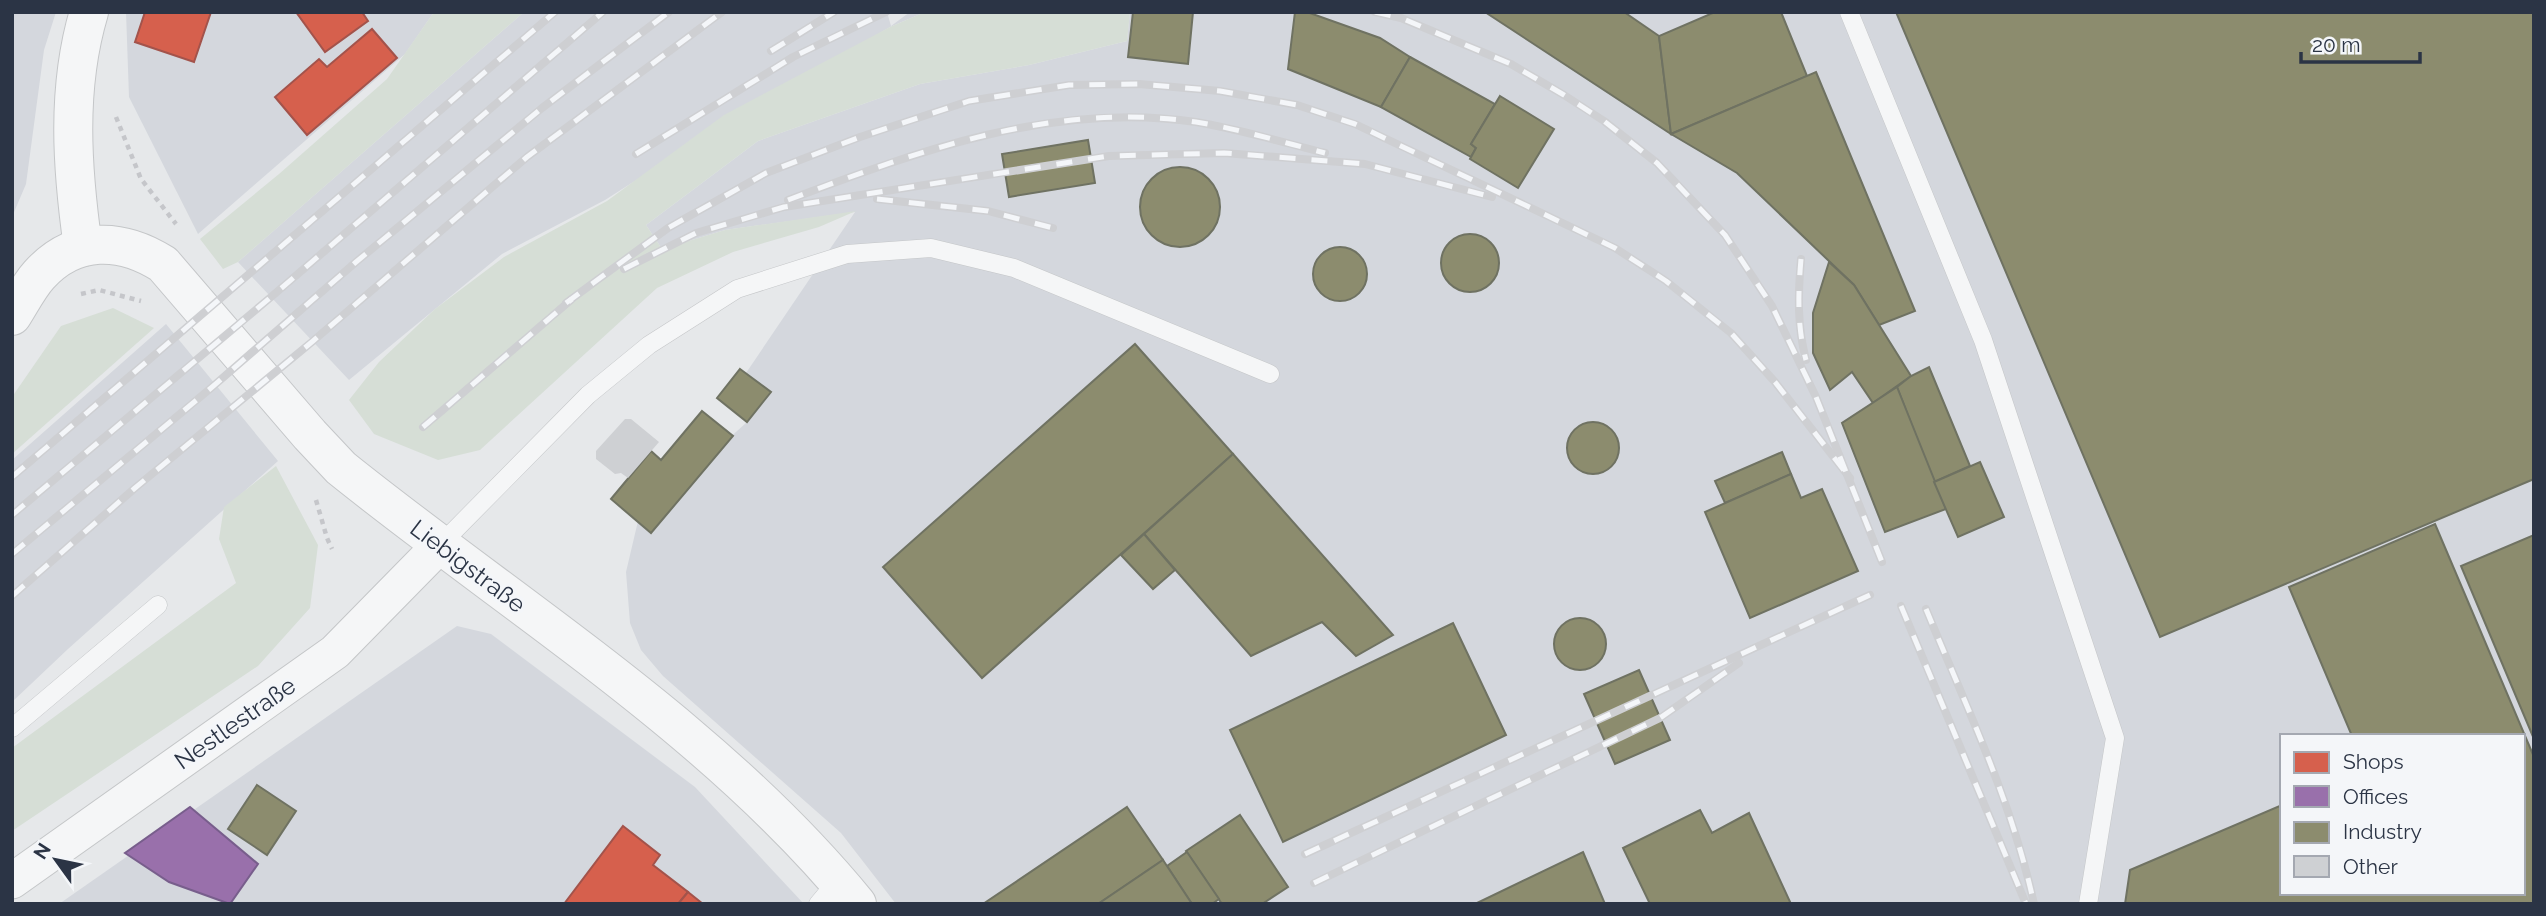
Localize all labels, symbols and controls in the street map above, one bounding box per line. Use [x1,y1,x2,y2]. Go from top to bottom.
scale bar [2301,21,2420,65]
text: 20 m [2312,32,2360,57]
street label: Liebigstraße [405,513,531,619]
street label: Nestlestraße [169,671,301,775]
legend [2280,734,2525,895]
text: Shops [2343,749,2404,774]
text: Offices [2343,784,2408,809]
text: Industry [2343,819,2422,844]
north arrow [21,825,91,895]
text: N [29,839,55,863]
text: Other [2343,854,2398,879]

